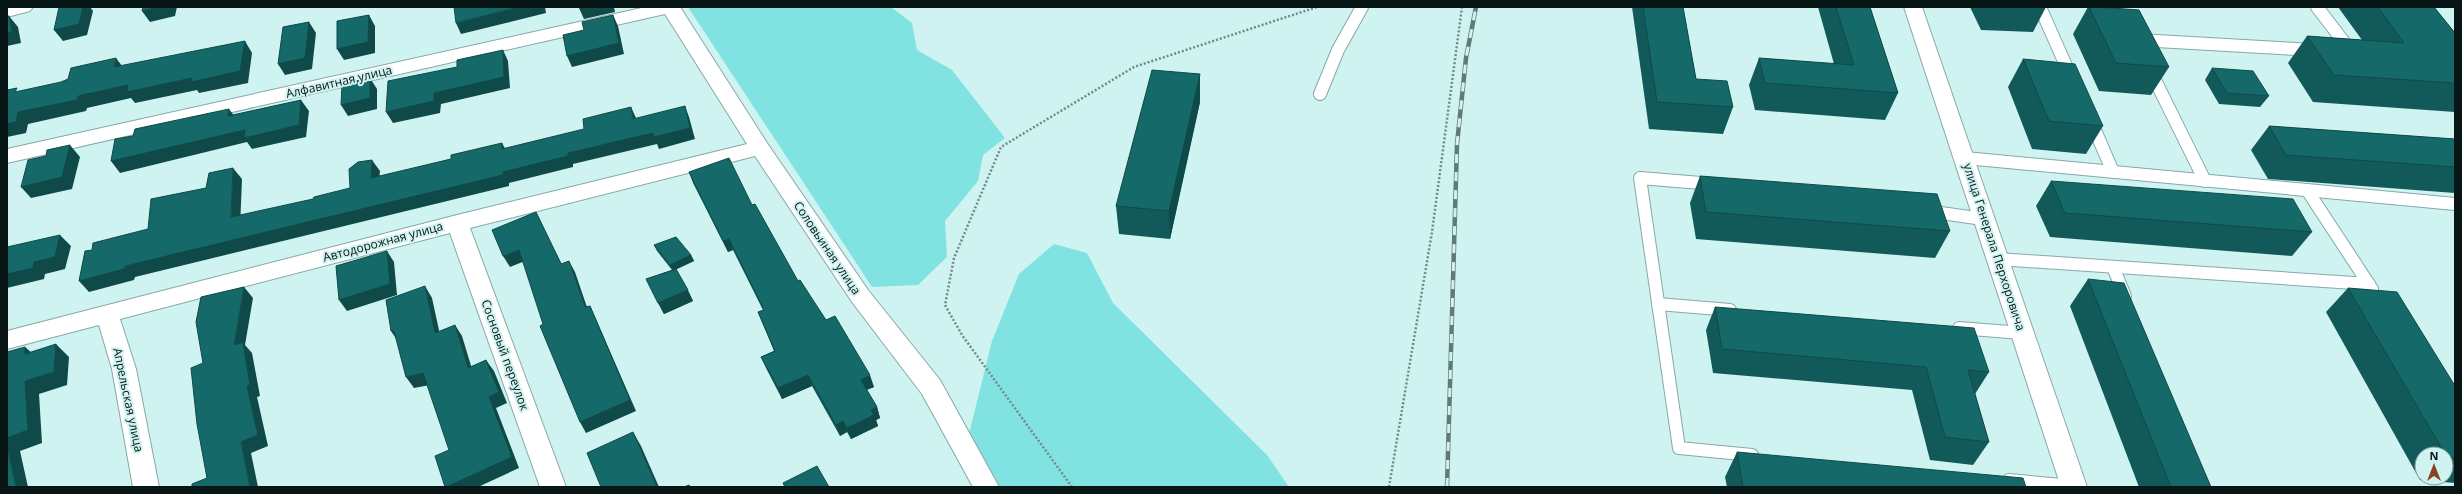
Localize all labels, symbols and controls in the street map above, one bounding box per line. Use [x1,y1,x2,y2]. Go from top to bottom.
street label: Алфавитная улица [284,61,394,102]
street label: улица Генерала Перхоровича [1959,161,2030,333]
street label: Соловьиная улица [790,198,865,298]
street label: Автодорожная улица [321,217,445,266]
street label: Сосновый переулок [478,297,534,413]
street label: Апрельская улица [109,346,148,454]
north arrow [2414,446,2454,486]
text: N [2430,448,2438,463]

